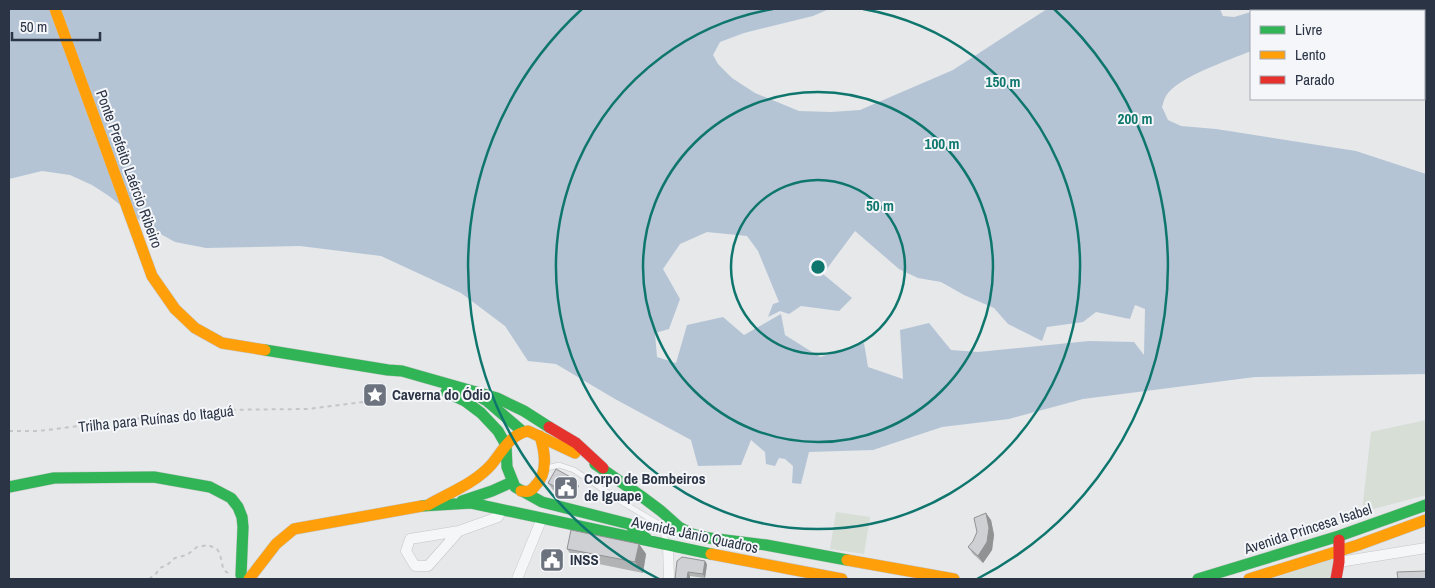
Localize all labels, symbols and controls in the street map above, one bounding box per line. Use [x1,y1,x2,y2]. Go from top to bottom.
scale bar [12,10,100,42]
legend [1250,10,1425,100]
text: 50 m [20,16,47,37]
text: Livre [1295,19,1323,40]
text: Lento [1295,44,1326,65]
text: Parado [1295,69,1335,90]
text: 150 m [986,71,1020,92]
street label: Ponte Prefeito Laércio Ribeiro [91,87,168,251]
text: 200 m [1118,108,1152,129]
text: 100 m [925,133,959,154]
text: 50 m [866,195,894,216]
centre of rings [809,258,827,276]
place icon: Caverna do Ódio [362,382,388,408]
place label: Caverna do Ódio [392,384,490,405]
street label: Trilha para Ruínas do Itaguá [77,400,235,437]
place label: Corpo de Bombeiros de Iguape [584,468,706,506]
public building icon: Corpo de Bombeiros de Iguape [553,475,579,501]
street label: Avenida Princesa Isabel [1240,498,1374,559]
street label: Avenida Jânio Quadros [629,511,760,558]
public building icon: INSS [539,547,565,573]
place label: INSS [570,549,599,570]

